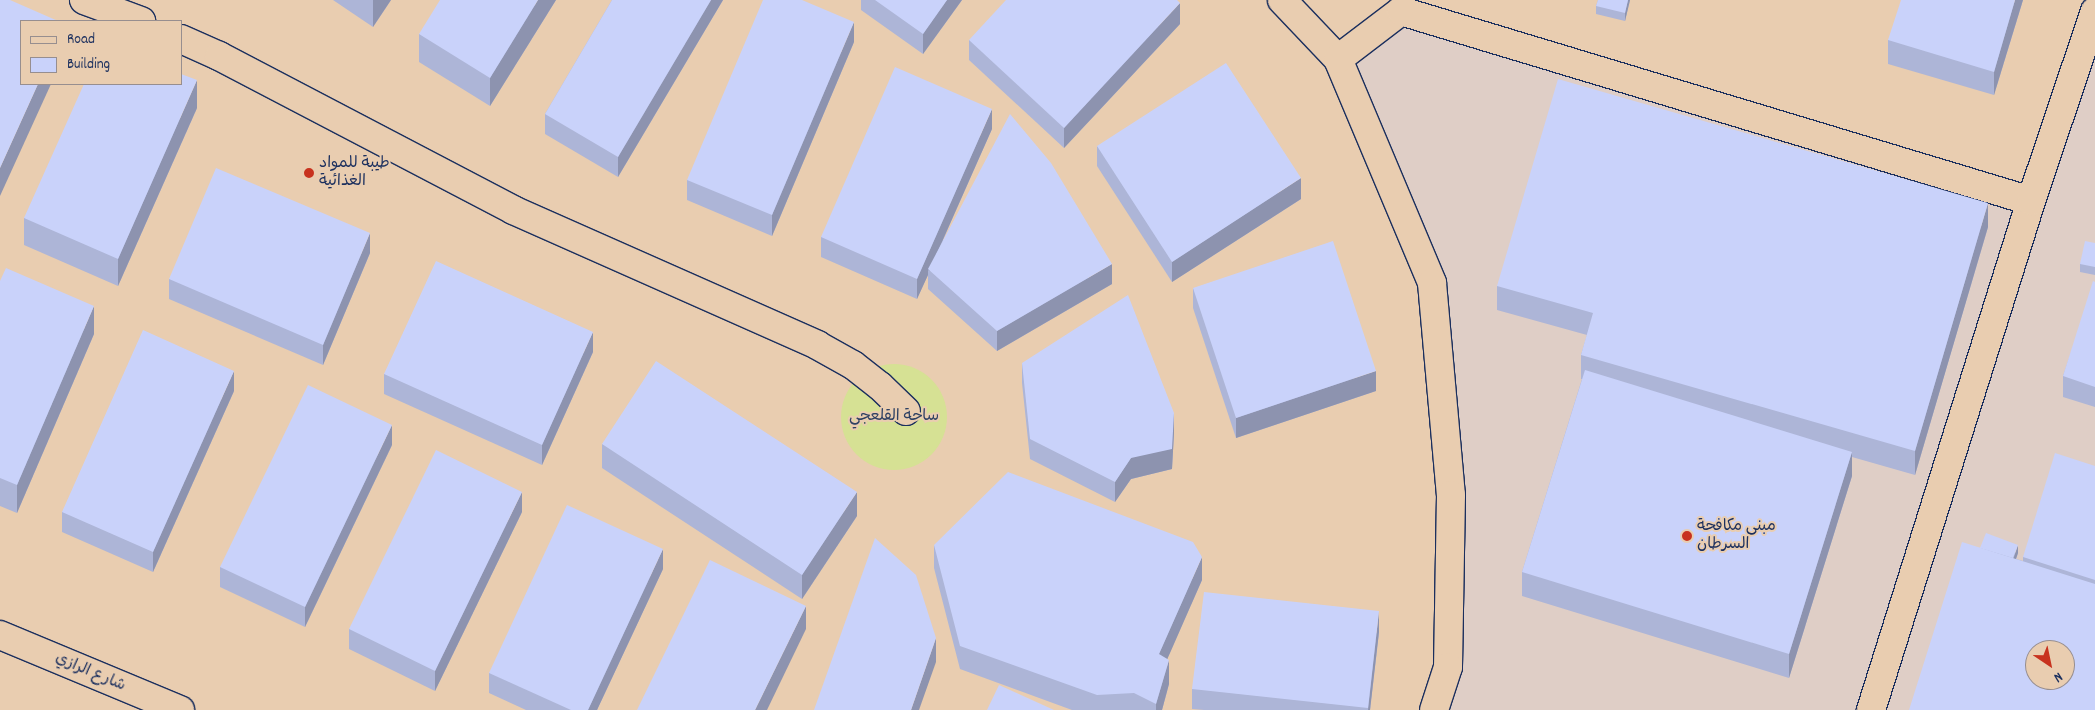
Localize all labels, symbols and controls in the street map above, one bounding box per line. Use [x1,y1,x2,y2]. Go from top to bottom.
legend [20,20,182,85]
text: Road [67,29,95,51]
text: Building [67,54,110,76]
place label: طيبة للمواد الغذائية [319,154,390,192]
marker: طيبة للمواد الغذائية [303,167,315,179]
park label: ساحة القلعجي [849,407,939,427]
place label: مبنى مكافحة السرطان [1697,517,1776,555]
marker: مبنى مكافحة السرطان [1681,530,1693,542]
north arrow [2025,640,2075,690]
street label: شارع الرازي [52,650,128,696]
text: N [2049,666,2066,687]

